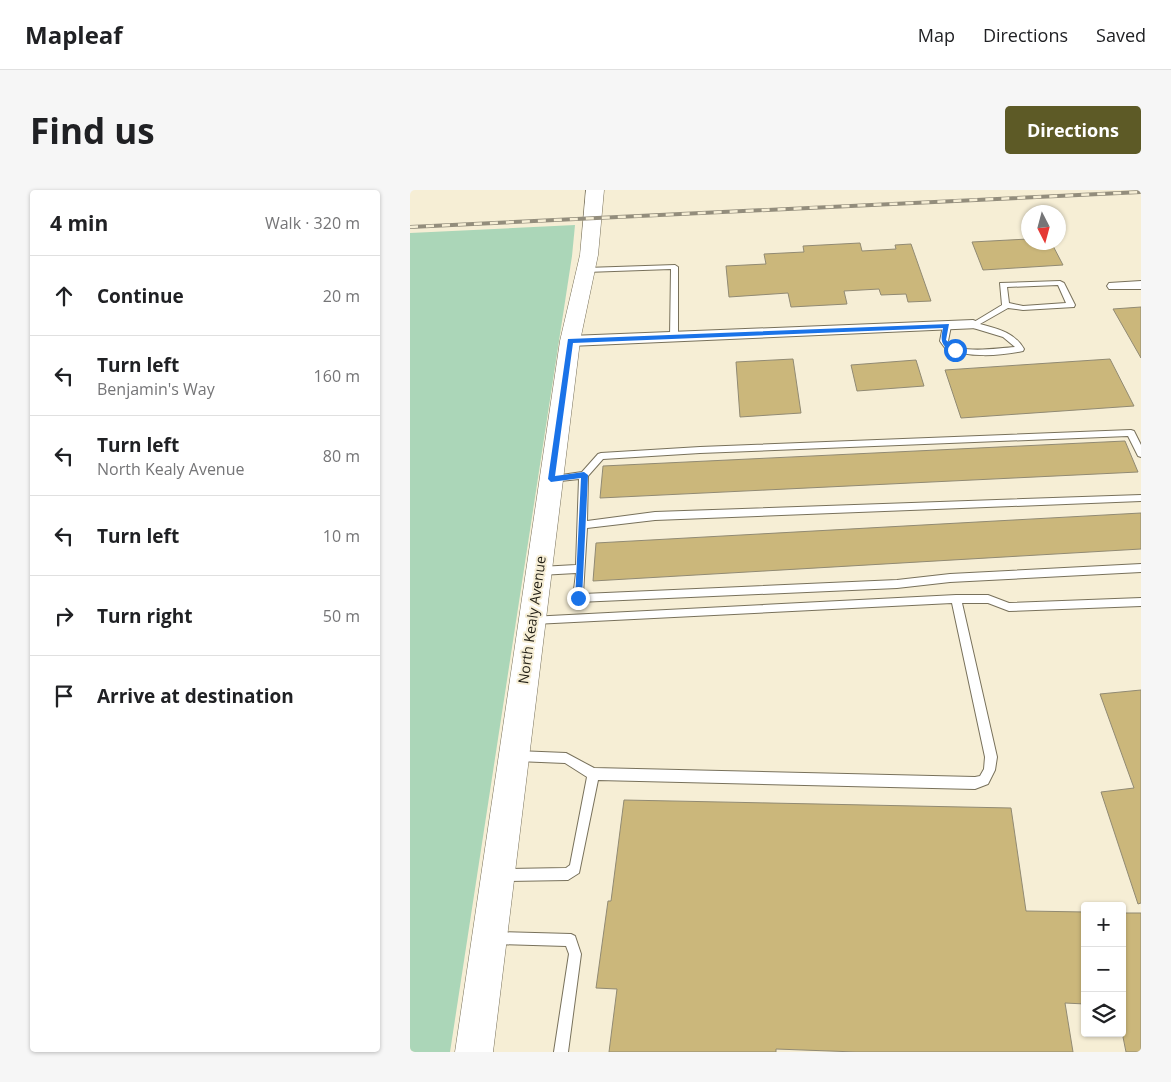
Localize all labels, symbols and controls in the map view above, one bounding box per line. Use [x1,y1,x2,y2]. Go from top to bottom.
text: Mapleaf [25,18,123,51]
text: Map [918,23,955,47]
text: Directions [983,23,1068,47]
text: Saved [1096,23,1146,47]
button: Directions [1005,106,1141,154]
text: Find us [30,107,155,154]
north arrow [1021,205,1066,250]
text: 4 min [50,209,108,237]
text: Walk · 320 m [265,212,360,234]
icon: ahead [50,282,78,310]
text: Continue [97,283,184,309]
text: 20 m [323,285,360,307]
route start [944,339,967,362]
text: Turn left [97,352,179,378]
icon: left [50,362,78,390]
text: 160 m [314,365,360,387]
text: Benjamin's Way [97,378,215,400]
text: Turn left [97,432,179,458]
icon: left [50,442,78,470]
text: 80 m [323,445,360,467]
text: North Kealy Avenue [97,458,244,480]
icon: left [50,522,78,550]
text: Turn left [97,523,179,549]
text: 10 m [323,525,360,547]
street label: North Kealy Avenue [513,555,550,685]
route end [567,587,590,610]
icon: right [50,602,78,630]
text: Turn right [97,603,192,629]
text: 50 m [323,605,360,627]
icon: arrive [50,682,78,710]
text: Arrive at destination [97,683,294,709]
map controls [1081,902,1126,1037]
button: + [1081,902,1126,947]
button: − [1081,947,1126,992]
button: layers [1081,992,1126,1037]

